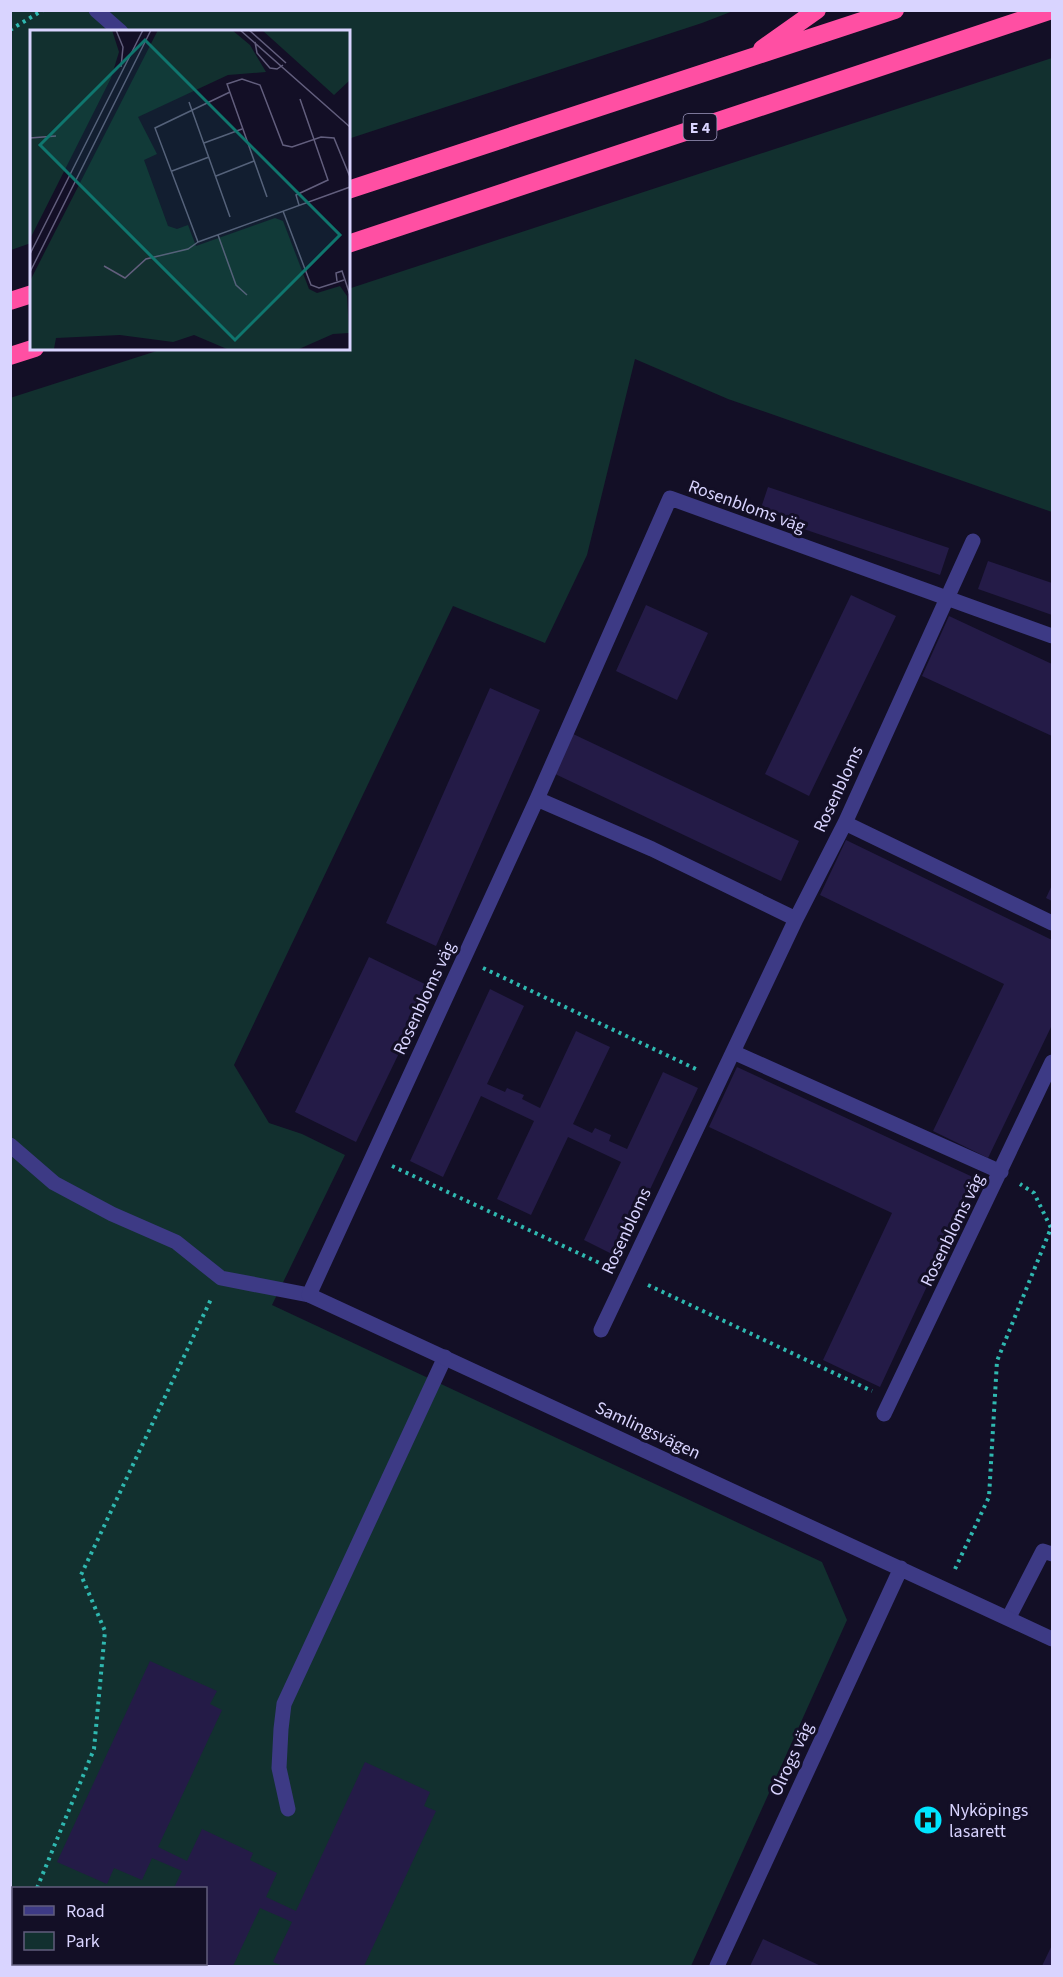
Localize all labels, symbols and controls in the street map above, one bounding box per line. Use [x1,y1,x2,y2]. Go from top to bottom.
inset map [30,30,350,350]
road number: E 4 [684,114,716,140]
street label: Rosenbloms väg [685,474,809,539]
street label: Rosenbloms [808,742,869,837]
street label: Rosenbloms väg [387,937,462,1059]
street label: Rosenbloms väg [914,1170,991,1291]
street label: Rosenbloms [596,1184,657,1279]
street label: Samlingsvägen [591,1395,705,1466]
street label: Olrogs väg [763,1718,819,1800]
place label: Nyköpings lasarett [949,1798,1028,1844]
hospital icon: Nyköpings lasarett [912,1804,944,1836]
legend [12,1887,207,1965]
text: Road [66,1899,105,1924]
text: Park [66,1929,100,1954]

